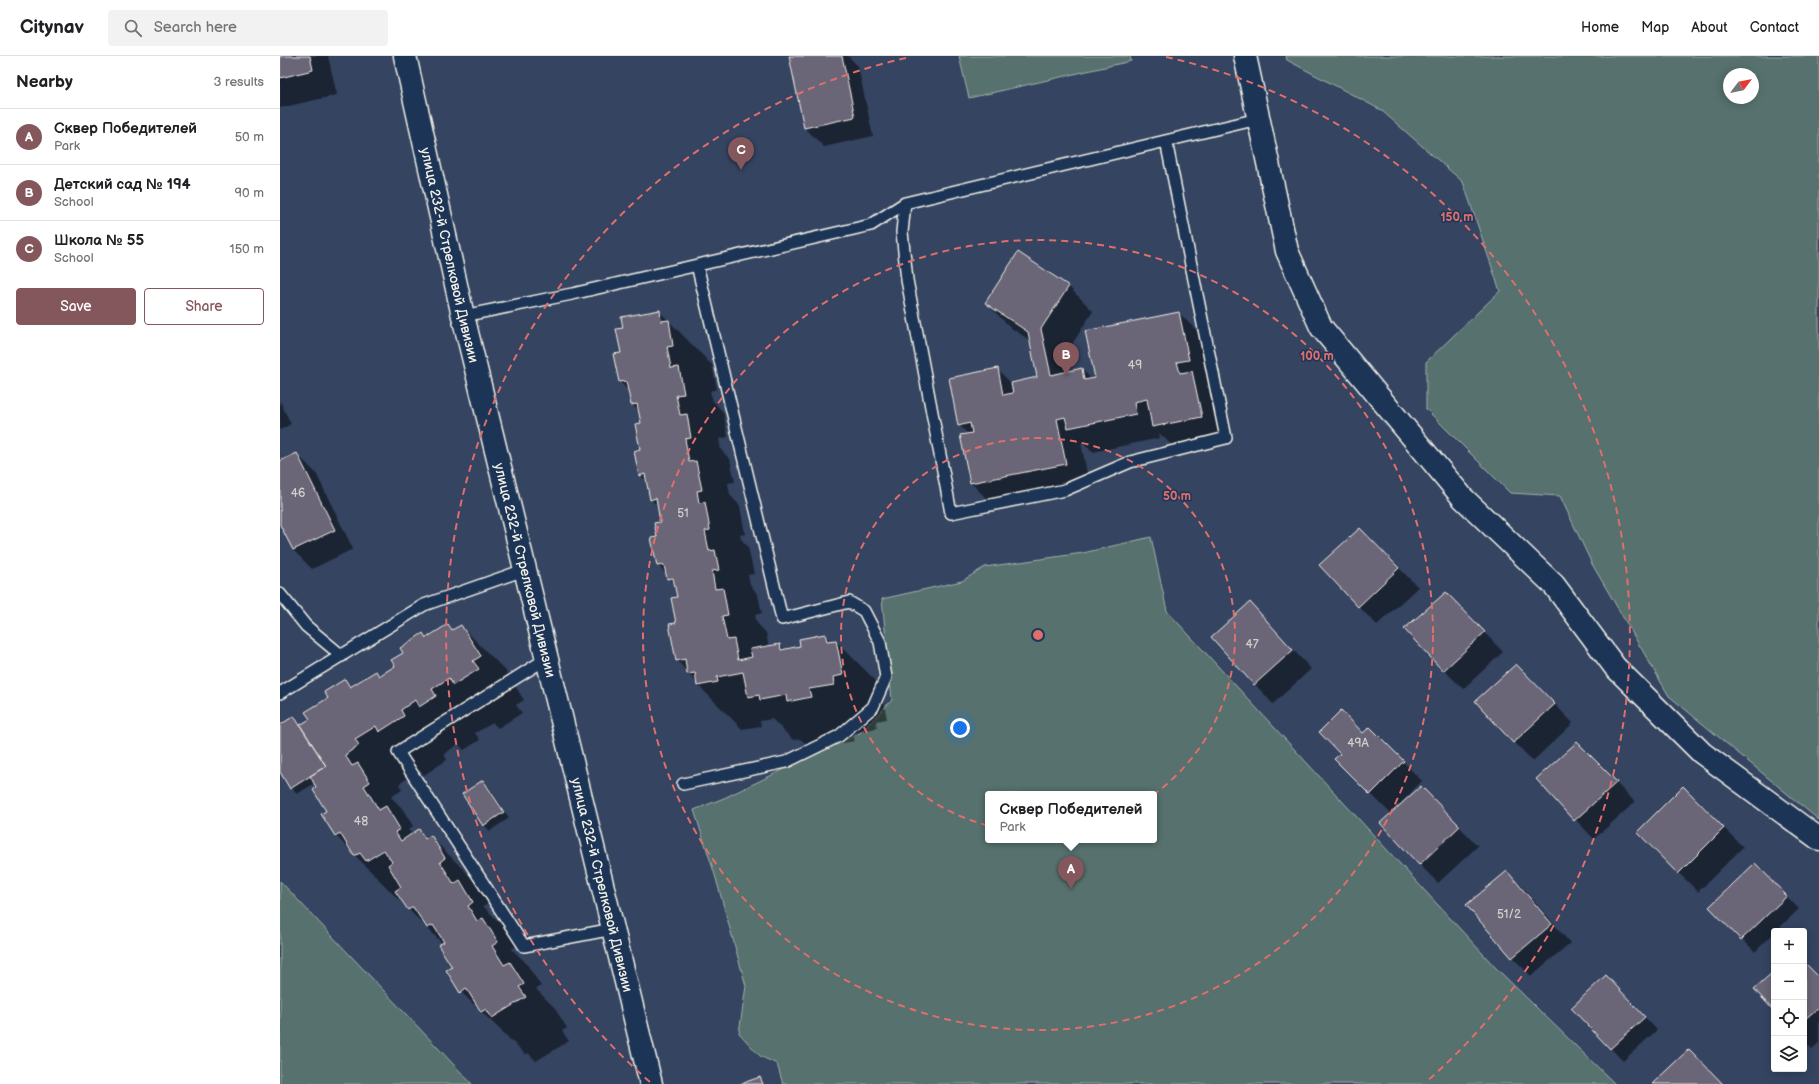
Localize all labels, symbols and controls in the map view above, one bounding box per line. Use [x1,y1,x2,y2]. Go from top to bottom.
search box [108,10,388,46]
text: Citynav [20,16,84,39]
icon: search [122,17,144,39]
text: Search here [154,18,237,37]
text: Home [1581,19,1619,36]
text: Map [1641,19,1669,36]
text: About [1691,19,1728,36]
text: Contact [1750,19,1799,36]
north arrow [1723,68,1759,104]
text: Nearby [16,72,73,92]
text: 3 results [213,74,264,90]
text: Сквер Победителей [54,119,197,138]
text: A [25,129,33,145]
text: 50 m [235,129,264,145]
pin: C [728,137,754,170]
text: Park [54,138,80,154]
street label: улица 232-й Стрелковой Дивизии [417,146,483,364]
text: Детский сад № 194 [54,175,191,194]
text: B [24,185,34,201]
text: 90 m [235,185,264,201]
text: School [54,194,94,210]
text: 150 m [1441,210,1473,225]
text: Школа № 55 [54,231,144,250]
text: C [24,241,34,257]
text: 150 m [230,241,264,257]
text: School [54,250,94,266]
button: Save [16,288,136,325]
button: Share [144,288,264,325]
pin: B [1053,342,1079,375]
text: 100 m [1300,349,1334,364]
house number: 49 [1128,358,1142,373]
street label: улица 232-й Стрелковой Дивизии [491,461,560,679]
house number: 46 [291,486,305,501]
text: 50 m [1163,489,1191,504]
house number: 51 [677,506,689,521]
centre of rings [1031,628,1045,642]
house number: 47 [1245,637,1259,652]
your location [950,718,970,738]
house number: 49А [1347,736,1369,751]
street label: улица 232-й Стрелковой Дивизии [568,776,637,994]
popup [985,791,1157,843]
text: Сквер Победителей [1000,800,1142,819]
house number: 48 [354,814,368,829]
text: Park [1000,819,1026,835]
pin: A [1058,856,1084,889]
house number: 51/2 [1497,907,1521,922]
map controls [1771,928,1807,1072]
button: + [1771,928,1807,964]
button: − [1771,964,1807,1000]
button: locate [1771,1000,1807,1036]
button: layers [1771,1036,1807,1072]

